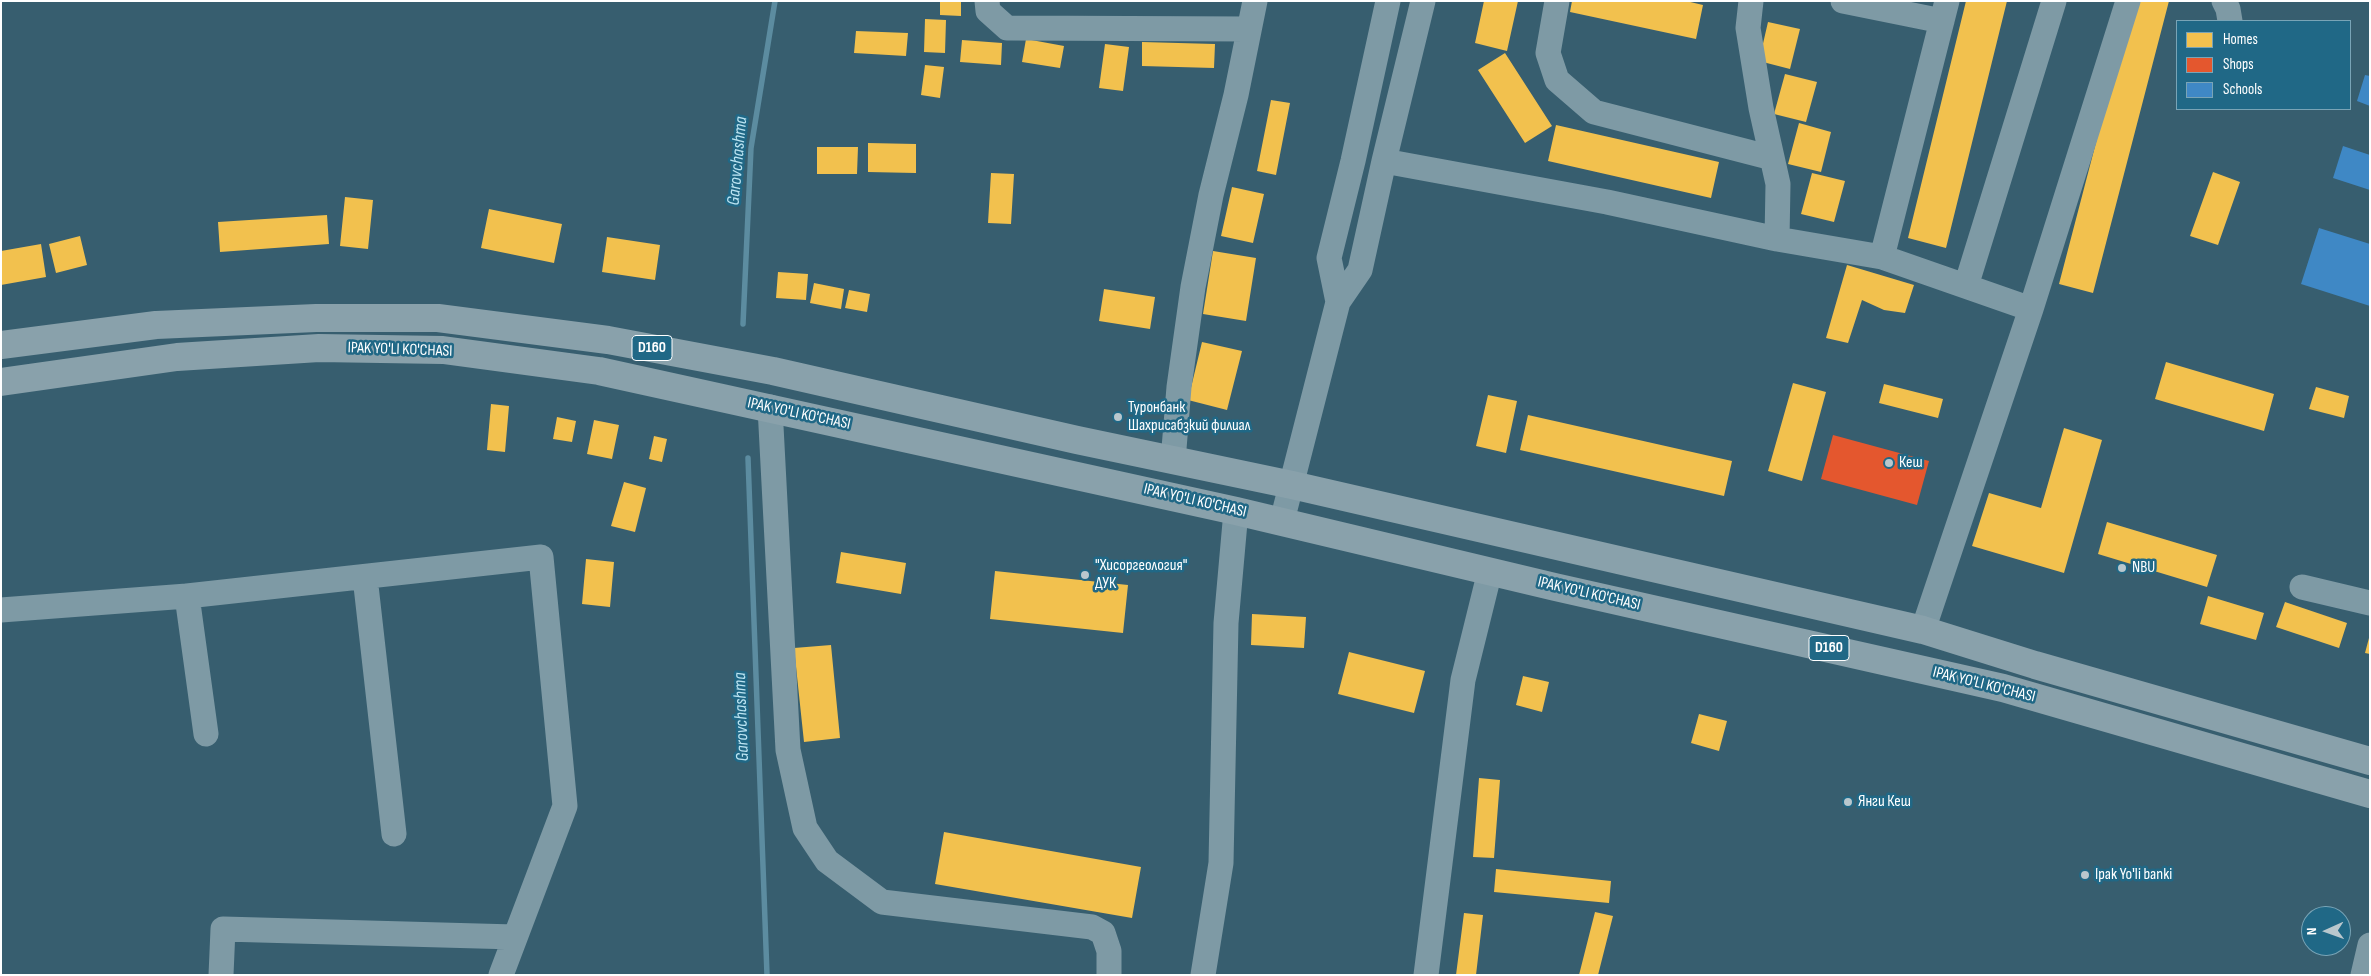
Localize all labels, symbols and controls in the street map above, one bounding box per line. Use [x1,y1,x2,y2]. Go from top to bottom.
legend [2176,20,2351,110]
text: Homes [2223,30,2258,49]
text: Shops [2223,55,2254,74]
text: Schools [2223,80,2262,99]
water label: Garovchashma [723,116,753,206]
road number: D160 [632,336,672,360]
street label: IPAK YO'LI KO'CHASI [347,339,453,361]
street label: IPAK YO'LI KO'CHASI [746,394,852,434]
place label: Туронбанк Шахрисабзкий филиал [1128,398,1250,436]
marker: Туронбанк Шахрисабзкий филиал [1112,411,1124,423]
place label: Кеш [1899,453,1923,473]
marker: Кеш [1883,457,1895,469]
street label: IPAK YO'LI KO'CHASI [1142,480,1248,522]
place label: "Хисоргеология" ДУК [1095,556,1187,594]
place label: NBU [2132,558,2155,578]
marker: NBU [2116,562,2128,574]
marker: "Хисоргеология" ДУК [1079,569,1091,581]
street label: IPAK YO'LI KO'CHASI [1536,573,1642,615]
road number: D160 [1809,636,1849,660]
street label: IPAK YO'LI KO'CHASI [1931,663,2037,707]
water label: Garovchashma [730,672,754,762]
place label: Янги Кеш [1858,792,1911,812]
marker: Янги Кеш [1842,796,1854,808]
place label: Ipak Yo'li banki [2095,865,2172,885]
marker: Ipak Yo'li banki [2079,869,2091,881]
north arrow [2301,906,2351,956]
text: N [2303,927,2320,936]

